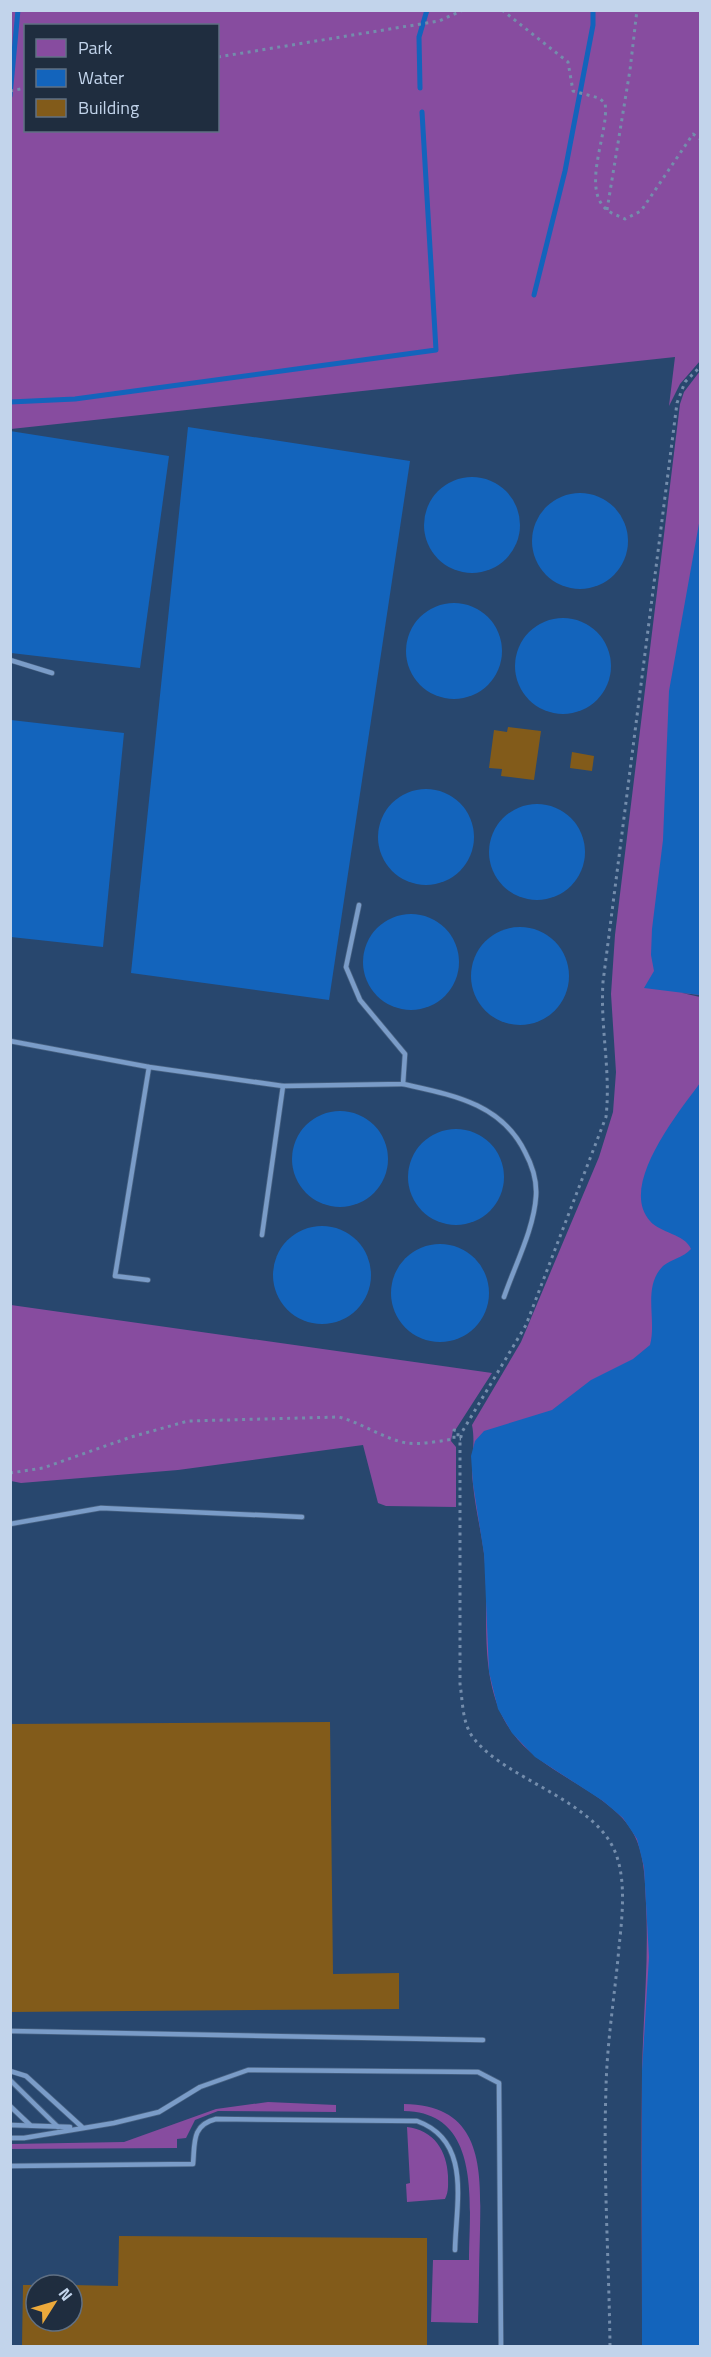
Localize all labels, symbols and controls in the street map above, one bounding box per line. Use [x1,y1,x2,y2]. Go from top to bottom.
legend [24,24,219,132]
text: Park [78,34,113,61]
text: Water [78,64,124,91]
text: Building [78,94,139,121]
north arrow [24,2273,84,2333]
text: N [53,2282,79,2306]

